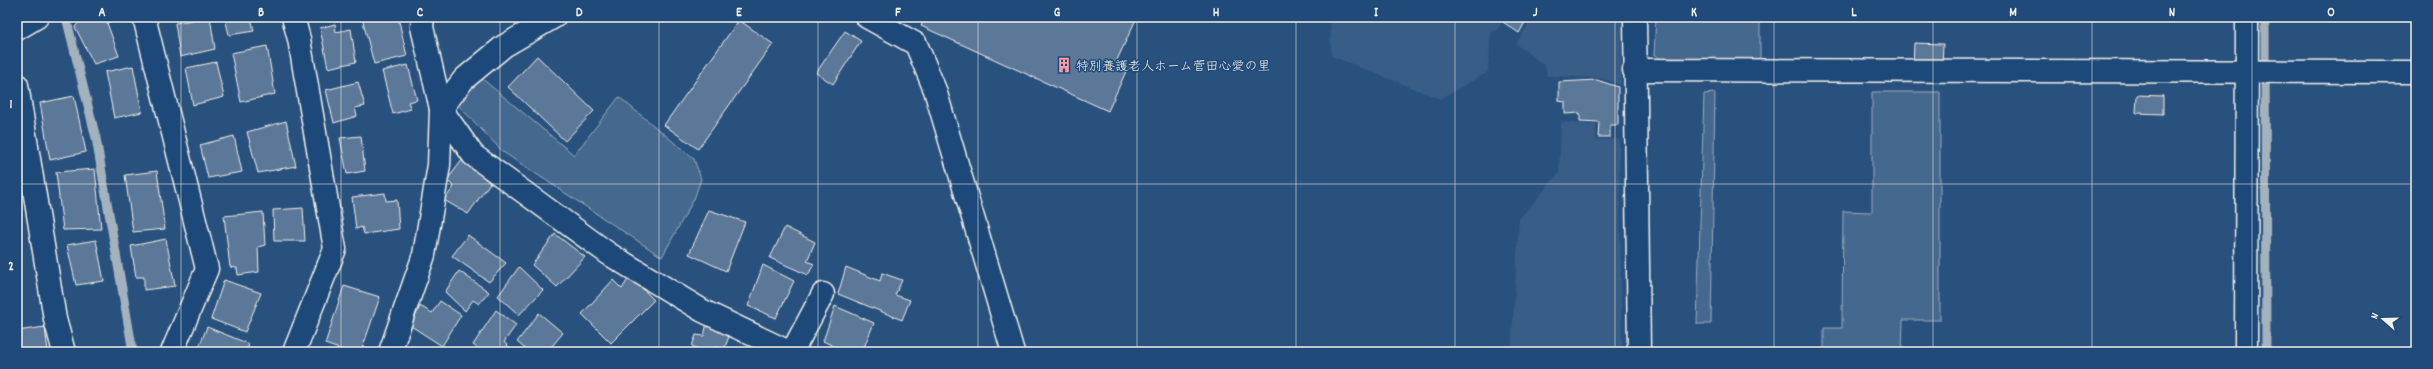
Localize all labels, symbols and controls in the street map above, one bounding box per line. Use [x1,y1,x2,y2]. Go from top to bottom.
text: A [98,4,106,23]
text: B [258,4,264,23]
text: C [417,4,424,23]
text: D [576,4,583,23]
text: E [736,4,743,23]
text: F [895,4,901,23]
text: G [1054,4,1061,23]
text: H [1213,4,1220,23]
text: I [1374,4,1379,23]
text: J [1533,4,1538,23]
text: K [1691,4,1697,23]
text: L [1851,4,1857,23]
text: M [2009,4,2017,23]
text: N [2169,4,2175,23]
text: O [2327,4,2335,23]
building icon: 特別養護老人ホーム菅田心愛の里 [1055,56,1073,74]
place label: 特別養護老人ホーム菅田心愛の里 [1076,58,1270,77]
text: 1 [10,96,13,115]
text: 2 [8,258,14,277]
north arrow [2363,299,2403,339]
text: N [2367,310,2384,322]

